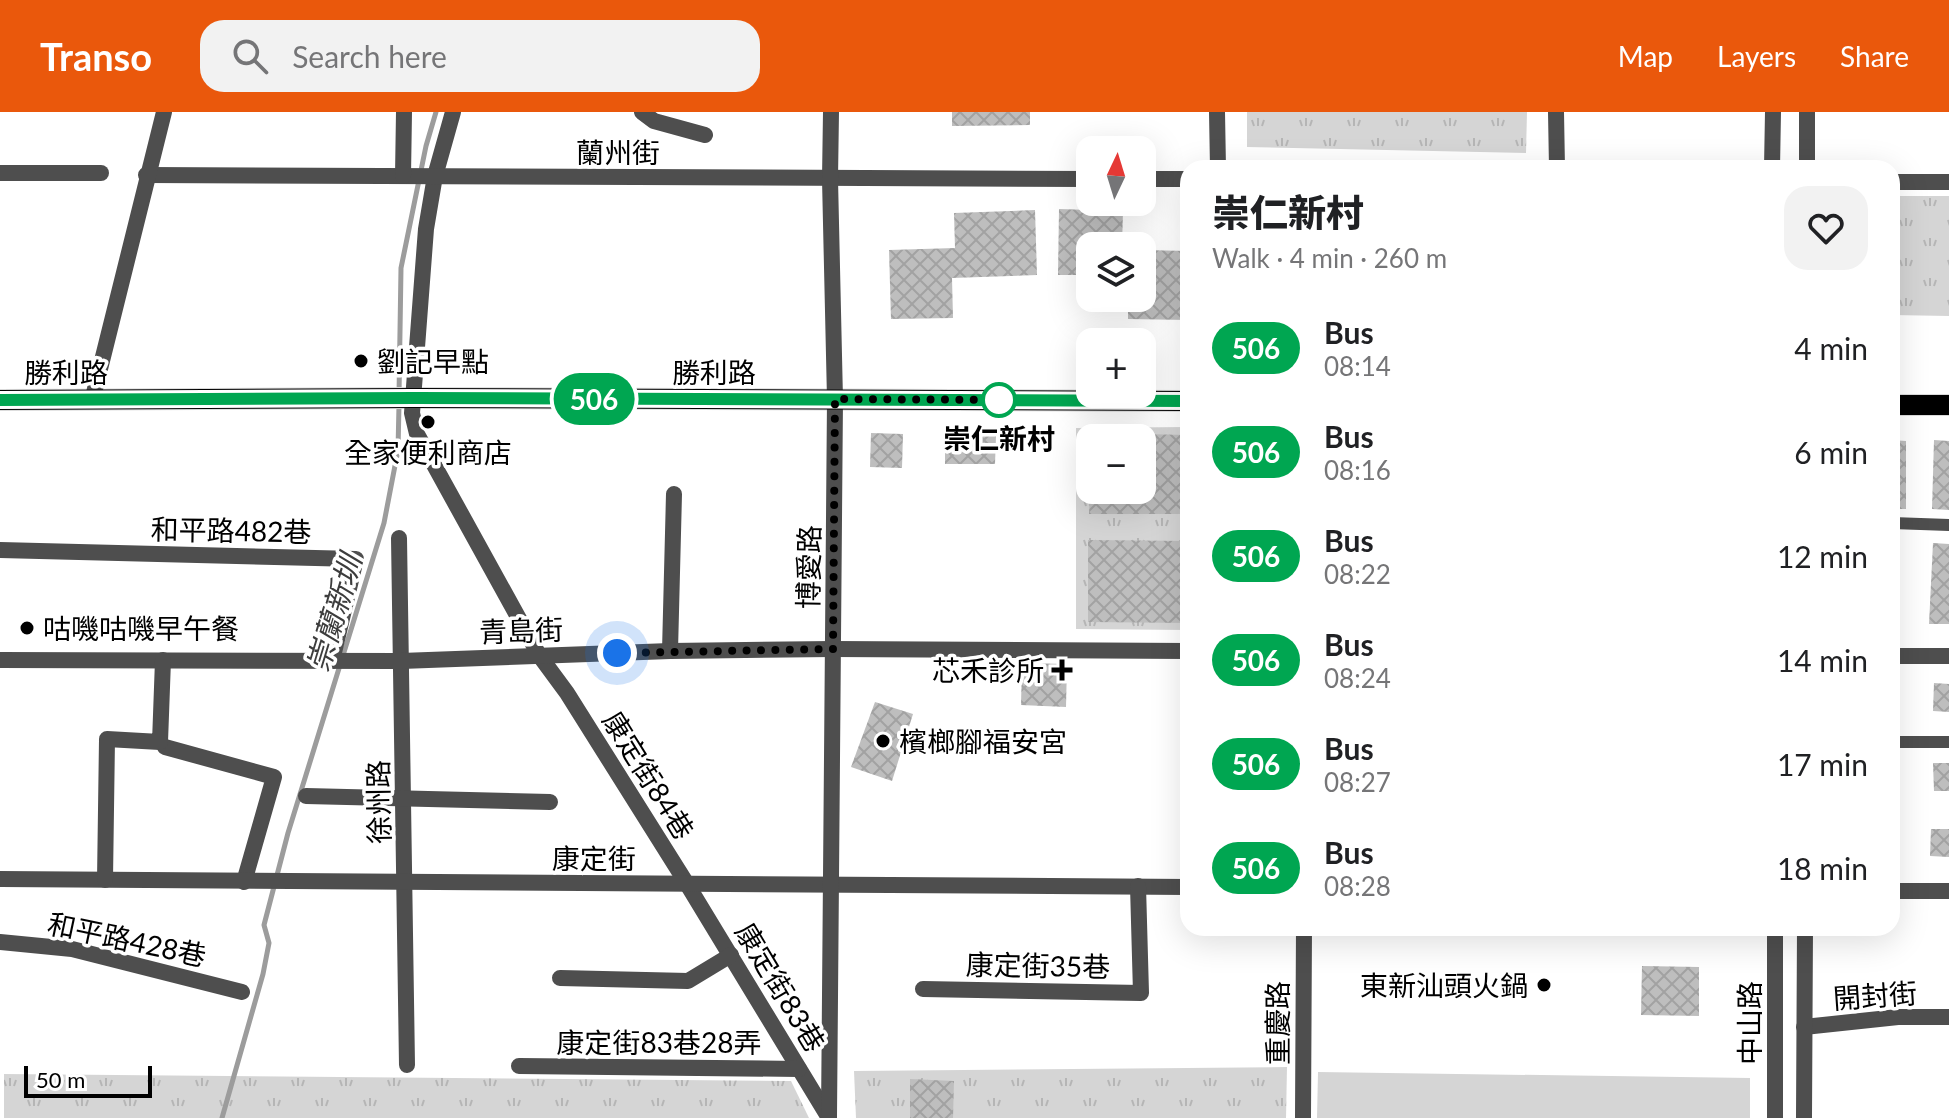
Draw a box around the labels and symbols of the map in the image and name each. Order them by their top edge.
street label: 蘭州街 [576,135,660,169]
north arrow [1076,136,1156,216]
place label: 劉記早點 [377,344,489,378]
marker: 劉記早點 [352,352,370,370]
street label: 勝利路 [24,355,108,389]
street label: 勝利路 [672,355,756,389]
line badge: 506 [548,373,640,425]
marker: 崇仁新村 [982,383,1016,417]
marker: 全家便利商店 [419,413,437,431]
place label: 崇仁新村 [943,421,1055,455]
place label: 全家便利商店 [344,435,512,469]
street label: 和平路482巷 [150,512,312,548]
street label: 博愛路 [790,525,826,609]
water label: 崇蘭新圳 [298,547,369,676]
place label: 咕嘰咕嘰早午餐 [43,611,239,645]
street label: 青島街 [478,612,564,648]
marker: 咕嘰咕嘰早午餐 [18,619,36,637]
your location [597,633,637,673]
place label: 芯禾診所 [932,653,1044,687]
marker: 芯禾診所 [1051,659,1073,681]
street label: 康定街84巷 [596,705,702,845]
place label: 檳榔腳福安宮 [899,724,1067,758]
marker: 檳榔腳福安宮 [874,732,892,750]
street label: 徐州路 [360,760,396,844]
street label: 康定街 [552,841,636,875]
street label: 和平路428巷 [45,906,209,972]
street label: 康定街83巷 [729,916,833,1058]
street label: 康定街35巷 [965,947,1111,983]
place label: 東新汕頭火鍋 [1360,968,1528,1002]
street label: 開封街 [1832,975,1918,1015]
marker: 東新汕頭火鍋 [1535,976,1553,994]
street label: 重慶路 [1260,981,1294,1065]
street label: 中山路 [1732,981,1766,1065]
street label: 康定街83巷28弄 [557,1025,761,1059]
scale bar [24,1062,152,1098]

